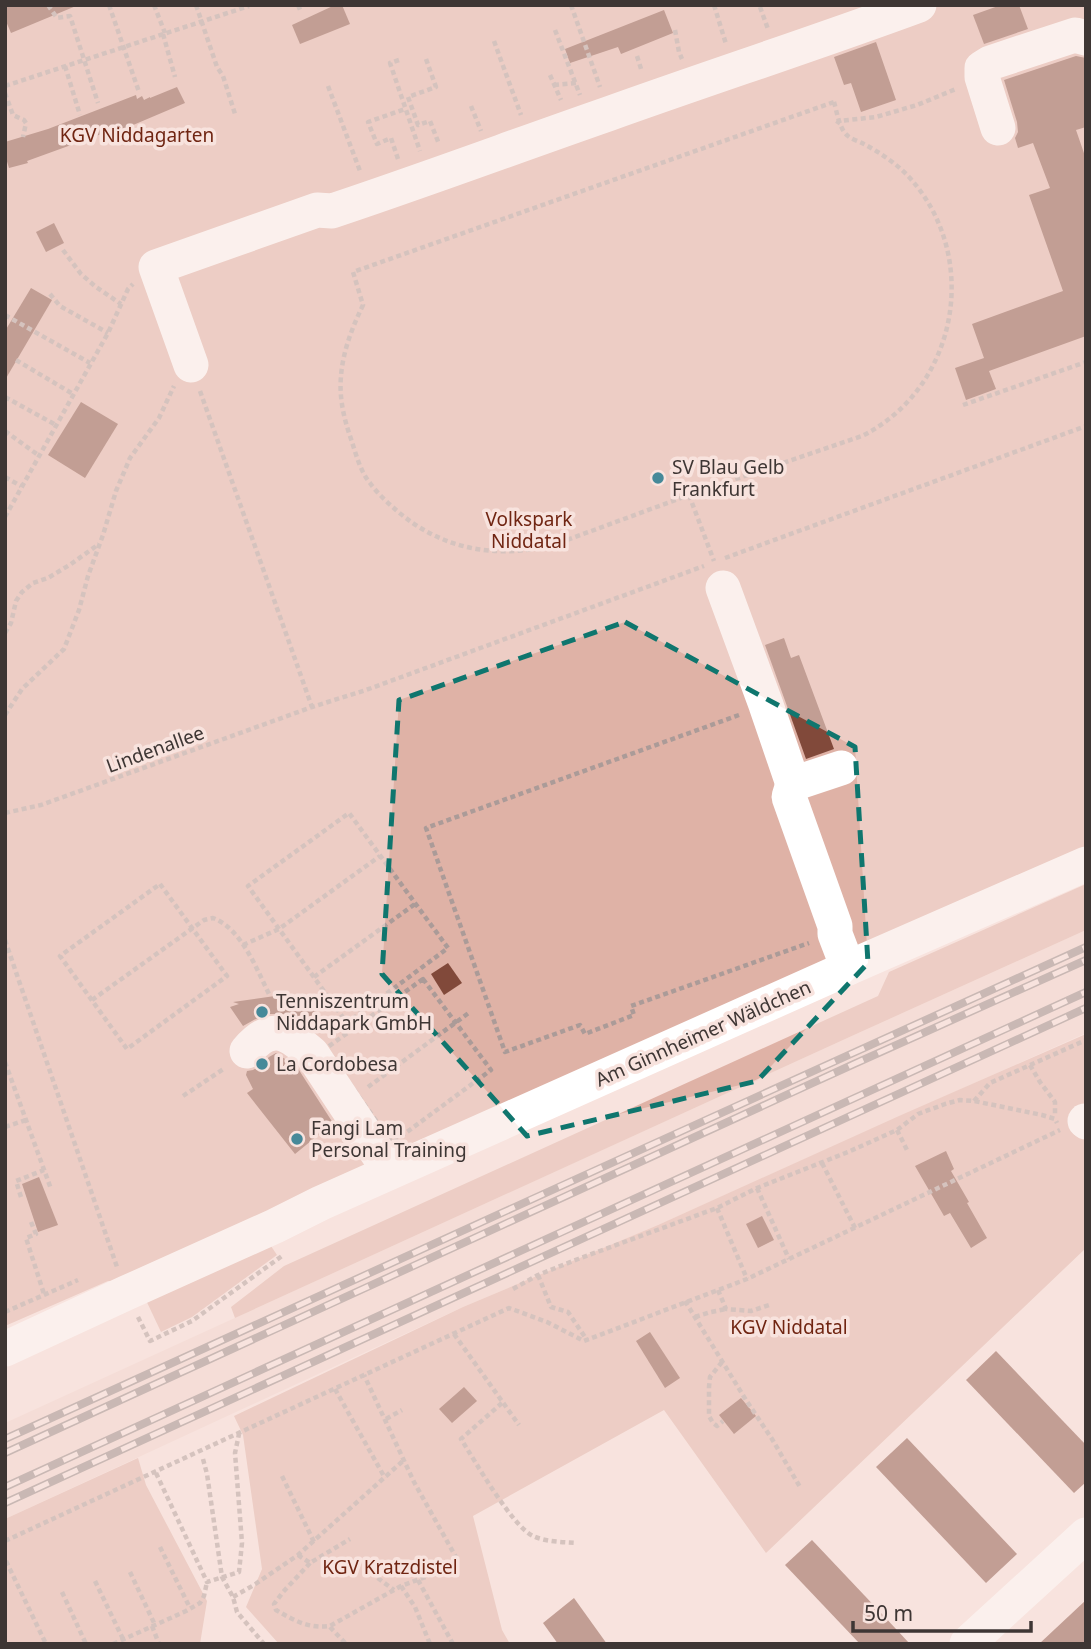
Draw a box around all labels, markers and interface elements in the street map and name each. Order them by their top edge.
park label: KGV Niddagarten [60,122,214,148]
place label: SV Blau Gelb Frankfurt [672,454,785,502]
marker: SV Blau Gelb Frankfurt [650,470,666,486]
park label: Volkspark Niddatal [485,506,573,554]
street label: Lindenallee [102,719,208,779]
street label: Am Ginnheimer Wäldchen [591,974,815,1092]
place label: Tenniszentrum Niddapark GmbH [276,988,432,1036]
marker: Tenniszentrum Niddapark GmbH [254,1004,270,1020]
place label: La Cordobesa [276,1051,398,1077]
marker: La Cordobesa [254,1056,270,1072]
place label: Fangi Lam Personal Training [311,1115,467,1163]
marker: Fangi Lam Personal Training [289,1131,305,1147]
park label: KGV Niddatal [730,1314,848,1340]
park label: KGV Kratzdistel [322,1554,458,1580]
scale bar [853,1590,1032,1634]
text: 50 m [864,1599,913,1627]

